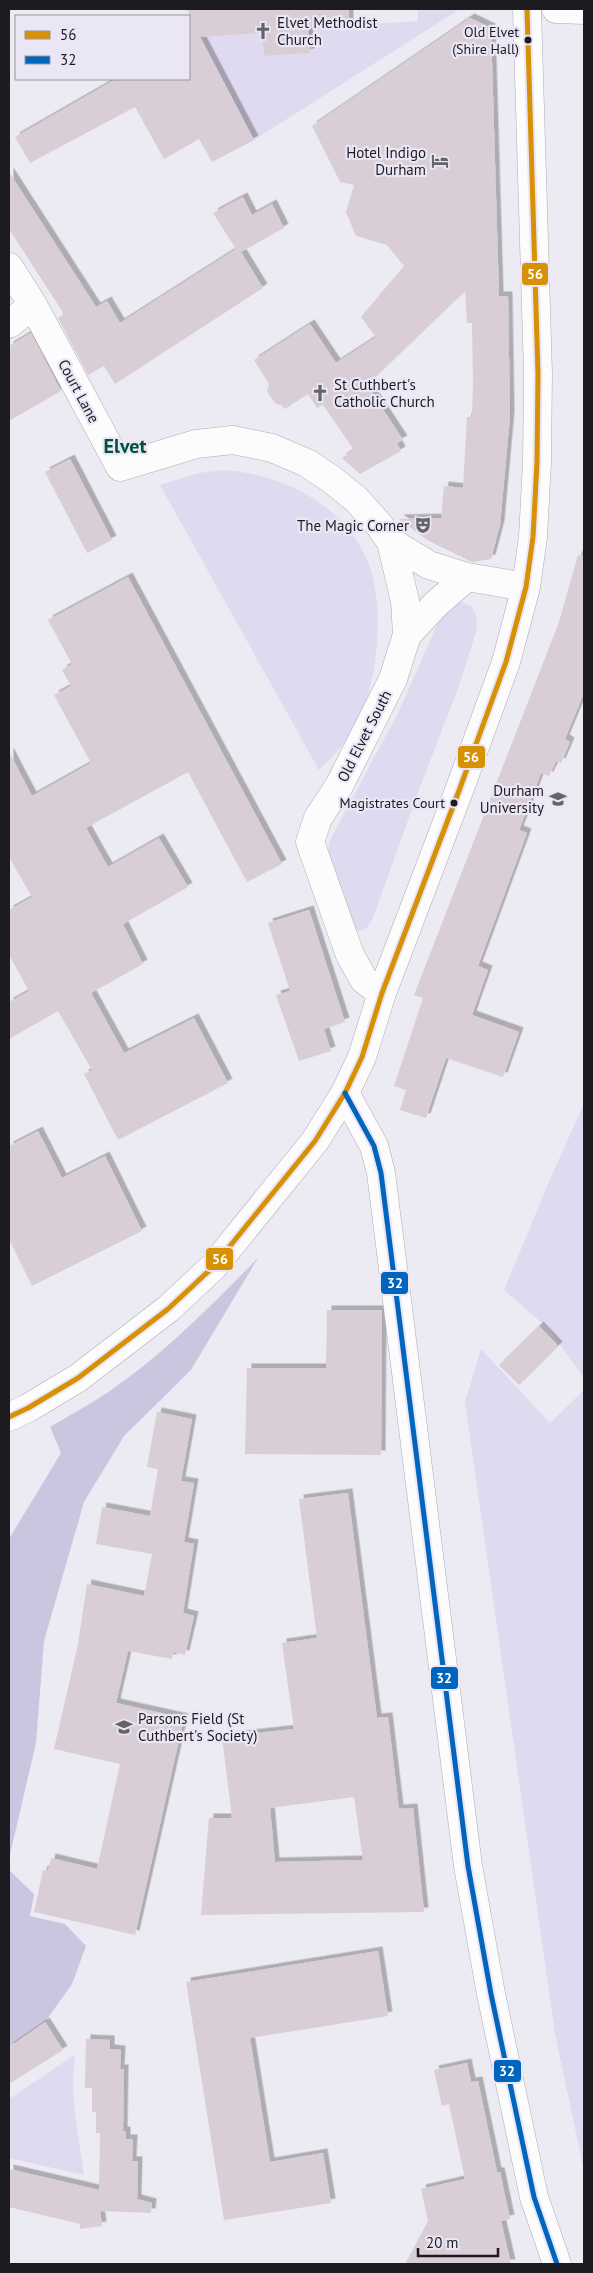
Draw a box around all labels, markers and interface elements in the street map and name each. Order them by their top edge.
place label: Elvet Methodist Church [277,13,378,49]
legend [15,15,190,80]
church icon: Elvet Methodist Church [253,21,273,41]
place label: Old Elvet (Shire Hall) [452,23,519,58]
text: 56 [60,25,76,44]
marker: Old Elvet (Shire Hall) [523,35,533,45]
text: 32 [60,50,76,69]
place label: Hotel Indigo Durham [346,143,426,179]
hotel icon: Hotel Indigo Durham [430,151,450,171]
line badge: 56 [521,262,549,286]
text: 56 [527,265,543,283]
street label: Court Lane [54,356,104,426]
place label: St Cuthbert's Catholic Church [334,375,435,411]
church icon: St Cuthbert's Catholic Church [310,383,330,403]
district label: Elvet [104,433,146,459]
theatre icon: The Magic Corner [413,515,433,535]
place label: The Magic Corner [297,516,409,535]
street label: Old Elvet South [333,687,395,785]
line badge: 56 [457,745,486,769]
text: 56 [463,748,479,766]
place label: Durham University [480,781,544,817]
school or university icon: Durham University [548,789,568,809]
place label: Magistrates Court [340,794,445,812]
marker: Magistrates Court [449,798,459,808]
line badge: 56 [205,1247,234,1271]
text: 56 [212,1250,228,1268]
line badge: 32 [380,1271,409,1295]
text: 32 [387,1274,403,1292]
line badge: 32 [430,1666,459,1690]
text: 32 [436,1669,452,1687]
place label: Parsons Field (St Cuthbert's Society) [138,1709,257,1745]
school or university icon: Parsons Field (St Cuthbert's Society) [114,1717,134,1737]
line badge: 32 [493,2059,522,2083]
text: 32 [499,2062,515,2080]
scale bar [418,2226,498,2258]
text: 20 m [426,2233,459,2252]

